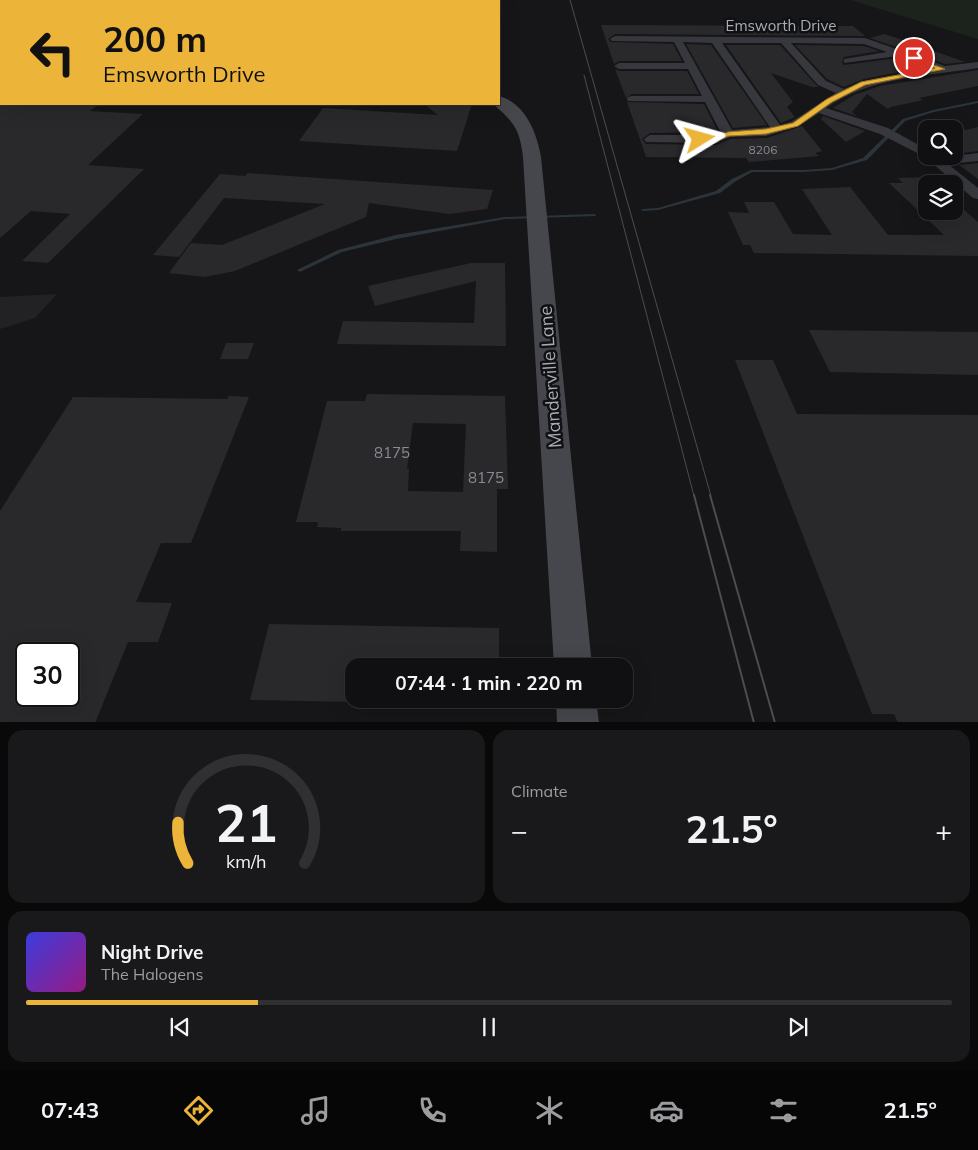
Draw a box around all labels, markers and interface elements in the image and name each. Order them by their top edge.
street label: Emsworth Drive [726,16,836,35]
text: 200 m [103,17,207,61]
icon: left [20,20,85,85]
pin [893,37,935,79]
icon: arrive [900,44,928,72]
text: Emsworth Drive [103,60,266,88]
position arrow [673,112,725,164]
map controls [918,120,963,220]
button: search [918,120,963,165]
house number: 8206 [749,142,777,157]
button: layers [918,175,963,220]
street label: Manderville Lane [534,305,566,449]
house number: 8175 [374,443,410,462]
house number: 8175 [468,468,504,487]
speed limit sign: 30 [15,642,80,707]
text: 07:44 · 1 min · 220 m [395,671,583,695]
text: Climate [511,781,567,801]
text: 21 [215,790,278,855]
text: 21.5° [685,805,778,853]
text: − [511,813,528,848]
text: + [935,813,952,848]
text: km/h [226,850,267,872]
text: Night Drive [101,940,203,964]
text: The Halogens [101,964,203,984]
icon: previous [166,1013,194,1041]
icon: pause [475,1013,503,1041]
icon: next [784,1013,812,1041]
icon: directions [181,1093,216,1128]
icon: music [298,1093,333,1128]
icon: phone [415,1093,450,1128]
icon: climate [532,1093,567,1128]
icon: car [649,1093,684,1128]
icon: filters [766,1093,801,1128]
text: 07:43 [41,1096,99,1124]
text: 21.5° [884,1096,937,1124]

